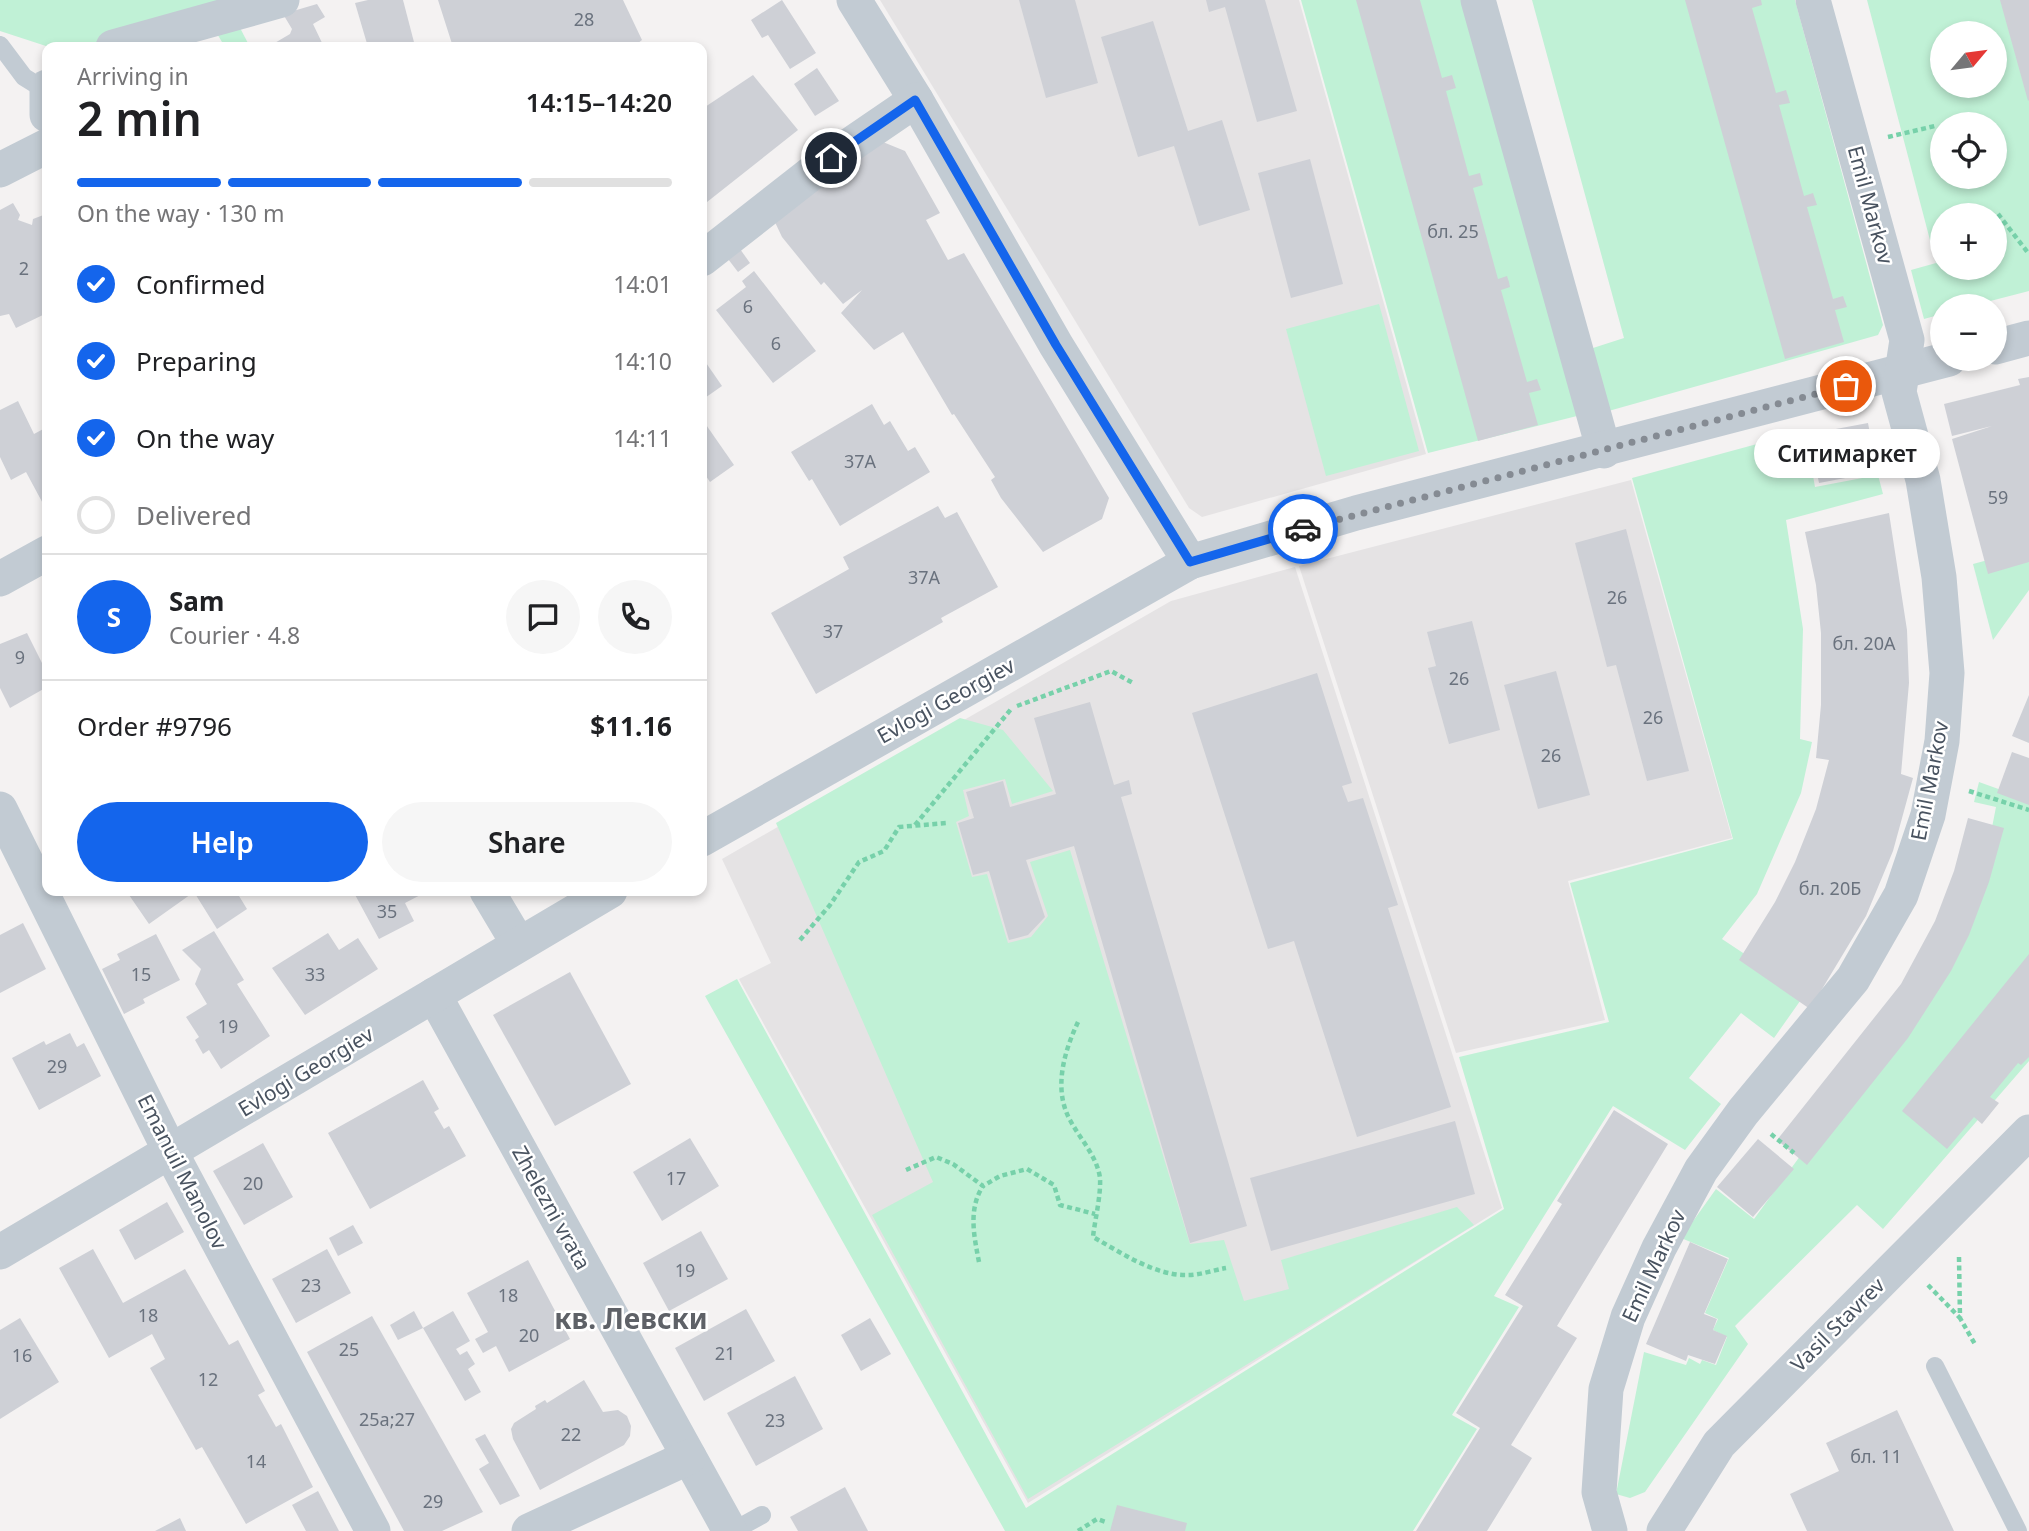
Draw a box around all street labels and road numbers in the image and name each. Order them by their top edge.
street label: Emil Markov [1842,143,1900,267]
street label: Evlogi Georgiev [872,651,1019,749]
street label: Emil Markov [1904,718,1954,843]
street label: Evlogi Georgiev [233,1020,379,1123]
street label: Emanuil Manolov [132,1089,234,1254]
street label: Zhelezni vrata [506,1141,597,1275]
street label: Emil Markov [1615,1204,1692,1326]
street label: Vasil Stavrev [1784,1271,1891,1377]

